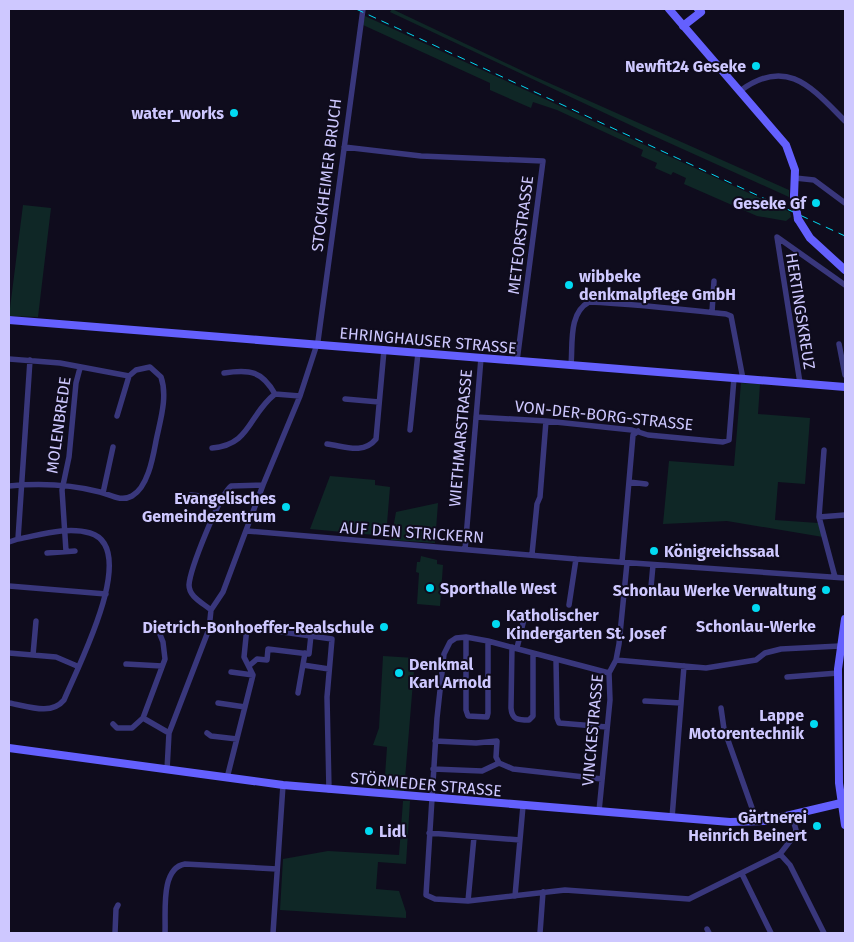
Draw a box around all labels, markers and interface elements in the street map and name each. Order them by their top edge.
place label: Newfit24 Geseke [625,57,746,76]
marker: Newfit24 Geseke [750,60,762,72]
street label: STOCKHEIMER BRUCH [308,97,345,253]
place label: water_works [131,104,224,123]
marker: water_works [228,107,240,119]
street label: METEORSTRASSE [504,175,537,296]
place label: Geseke Gf [733,194,807,213]
marker: Geseke Gf [810,197,822,209]
street label: HERTINGSKREUZ [782,251,819,371]
place label: wibbeke denkmalpflege GmbH [579,267,736,304]
marker: wibbeke denkmalpflege GmbH [563,279,575,291]
street label: EHRINGHAUSER STRASSE [339,323,517,358]
street label: WIETHMARSTRASSE [445,368,476,508]
street label: MOLENBREDE [42,375,75,475]
street label: VON-DER-BORG-STRASSE [514,397,694,434]
place label: Evangelisches Gemeindezentrum [142,489,276,526]
marker: Evangelisches Gemeindezentrum [280,501,292,513]
street label: AUF DEN STRICKERN [339,518,485,547]
place label: Königreichssaal [664,542,779,561]
marker: Königreichssaal [648,545,660,557]
place label: Sporthalle West [440,579,557,598]
place label: Schonlau Werke Verwaltung [613,581,816,600]
marker: Sporthalle West [424,582,436,594]
marker: Schonlau Werke Verwaltung [820,584,832,596]
marker: Schonlau-Werke [750,602,762,614]
place label: Katholischer Kindergarten St. Josef [506,606,667,643]
place label: Schonlau-Werke [696,617,816,636]
place label: Dietrich-Bonhoeffer-Realschule [142,618,374,637]
marker: Katholischer Kindergarten St. Josef [490,618,502,630]
marker: Dietrich-Bonhoeffer-Realschule [378,621,390,633]
place label: Denkmal Karl Arnold [409,655,491,692]
marker: Denkmal Karl Arnold [393,667,405,679]
street label: VINCKESTRASSE [578,673,607,787]
place label: Lappe Motorentechnik [689,706,804,743]
marker: Lappe Motorentechnik [808,718,820,730]
street label: STÖRMEDER STRASSE [349,768,502,801]
place label: Gärtnerei Heinrich Beinert [688,808,808,845]
marker: Gärtnerei Heinrich Beinert [811,820,823,832]
place label: Lidl [379,822,406,841]
marker: Lidl [363,825,375,837]

